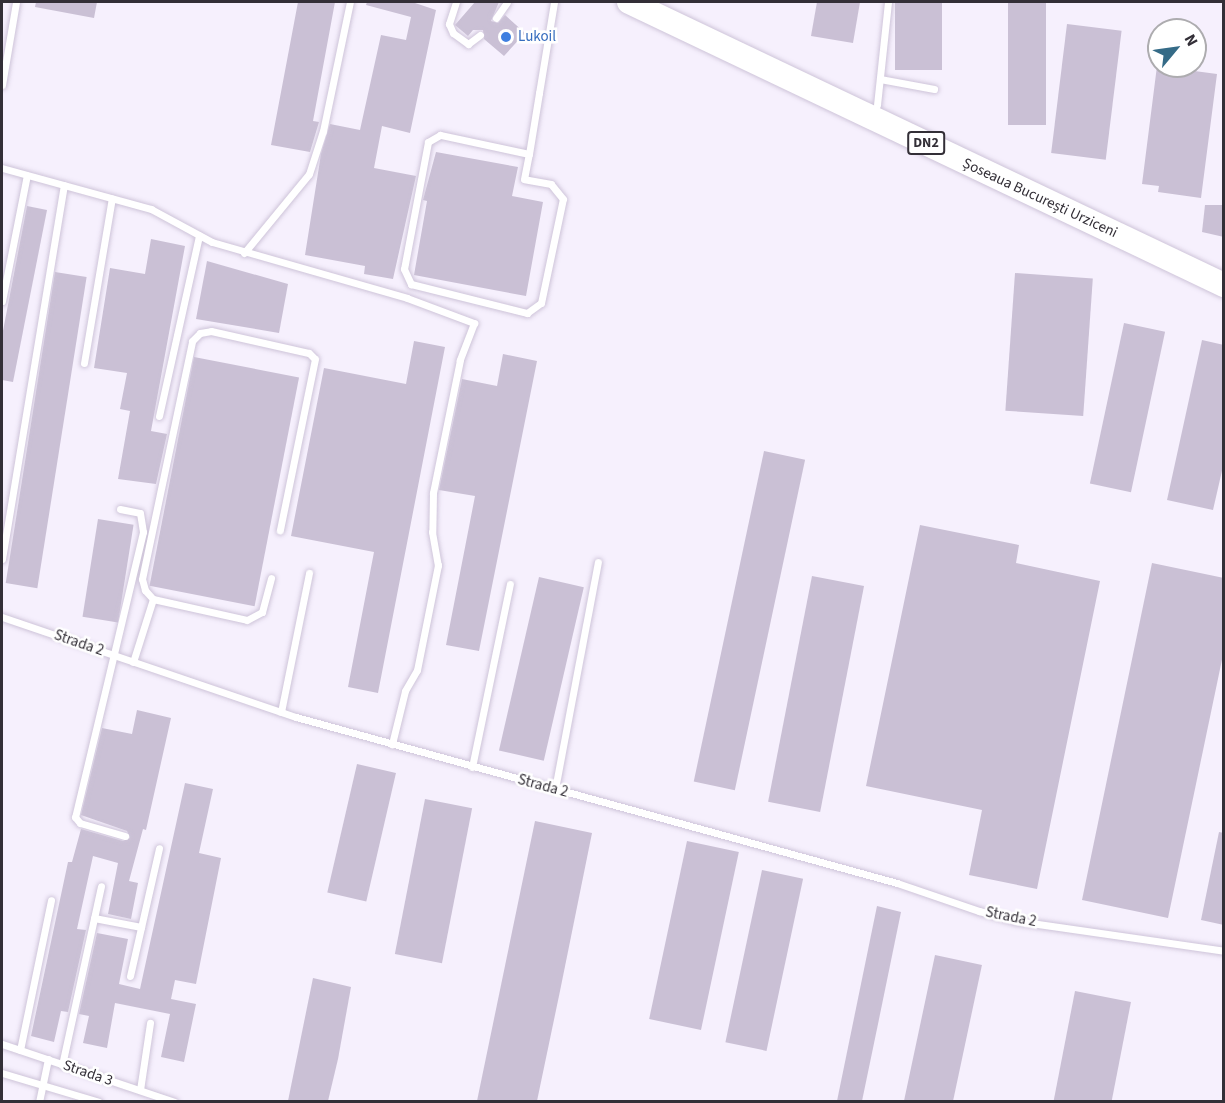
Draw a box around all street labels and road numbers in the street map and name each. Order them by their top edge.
road number: DN2 [906,132,946,154]
street label: Șoseaua București Urziceni [960,154,1120,242]
street label: Strada 2 [52,626,106,660]
street label: Strada 2 [516,771,570,801]
street label: Strada 2 [984,903,1038,931]
street label: Strada 3 [61,1056,115,1090]

